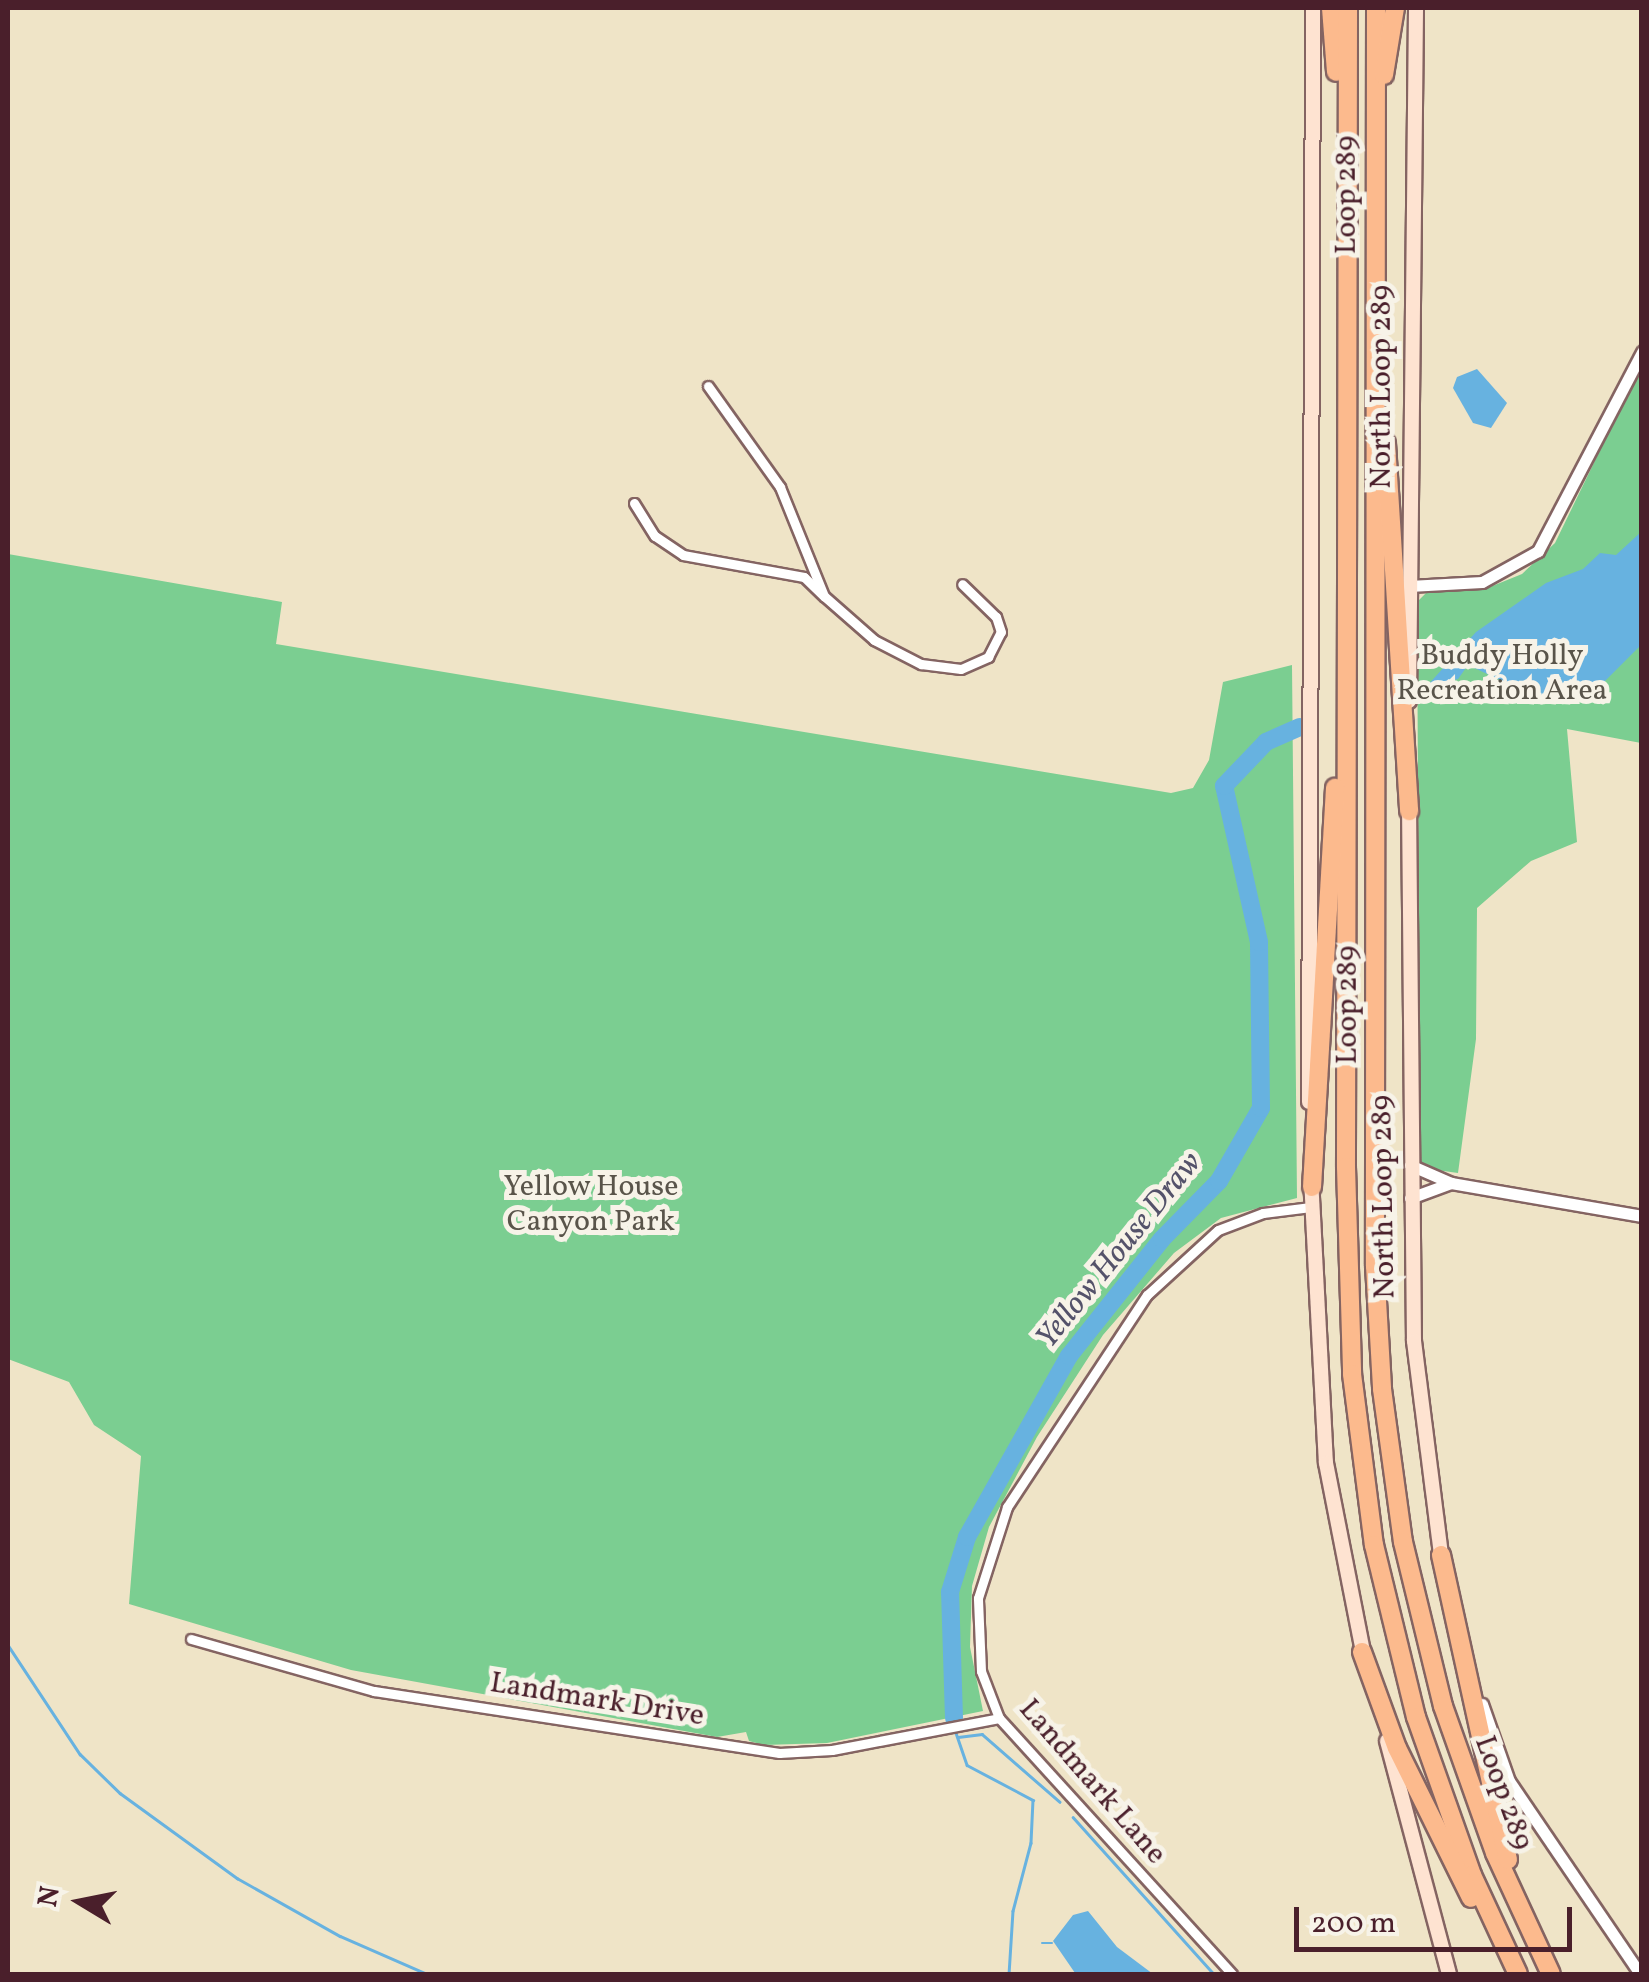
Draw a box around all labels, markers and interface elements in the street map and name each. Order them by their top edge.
street label: Loop 289 [1329,136,1365,254]
street label: North Loop 289 [1364,285,1400,489]
park label: Buddy Holly Recreation Area [1396,638,1608,708]
street label: Loop 289 [1330,946,1366,1064]
street label: North Loop 289 [1364,1095,1404,1299]
water label: Yellow House Draw [1029,1145,1211,1357]
park label: Yellow House Canyon Park [503,1169,679,1240]
street label: Landmark Drive [487,1665,707,1735]
street label: Landmark Lane [1011,1692,1173,1872]
street label: Loop 289 [1466,1731,1540,1855]
north arrow [30,1852,130,1952]
text: N [29,1883,71,1910]
scale bar [1299,1887,1576,1949]
text: 200 m [1311,1903,1396,1945]

